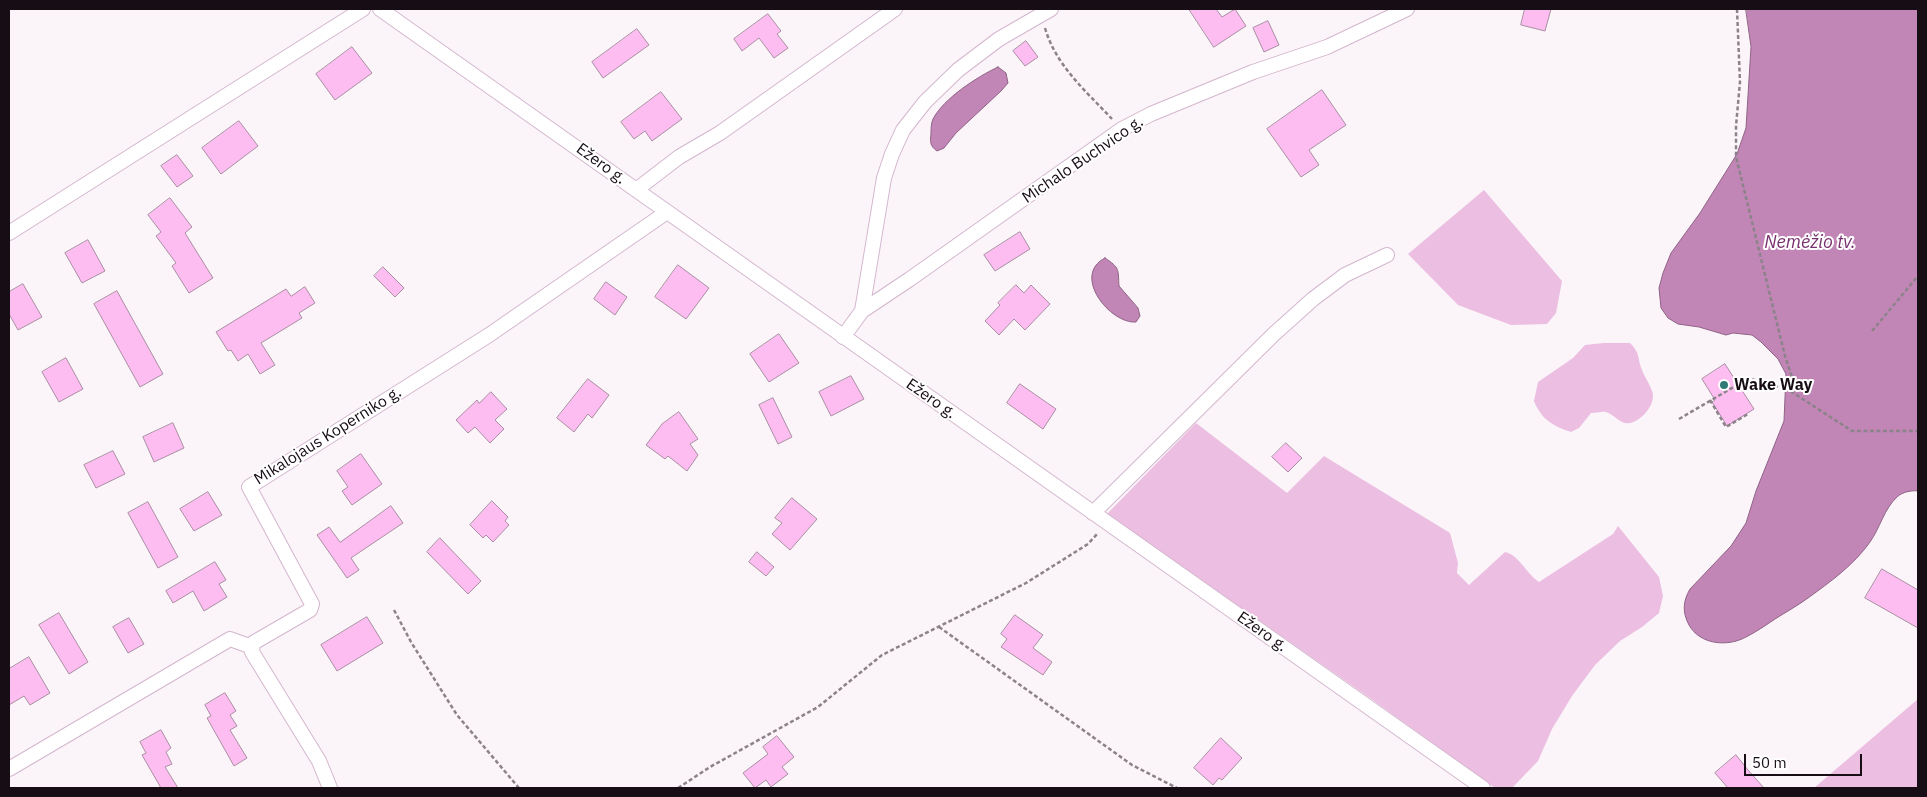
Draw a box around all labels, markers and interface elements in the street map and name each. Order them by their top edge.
street label: Michalo Buchvico g. [1019,112,1147,208]
street label: Ežero g. [572,140,630,188]
water label: Nemėžio tv. [1764,232,1856,254]
street label: Ežero g. [902,375,960,423]
place label: Wake Way [1734,375,1812,395]
marker: Wake Way [1718,379,1730,391]
street label: Mikalojaus Koperniko g. [251,383,405,489]
street label: Ežero g. [1233,608,1291,656]
scale bar [1747,744,1864,776]
text: 50 m [1752,753,1787,772]

